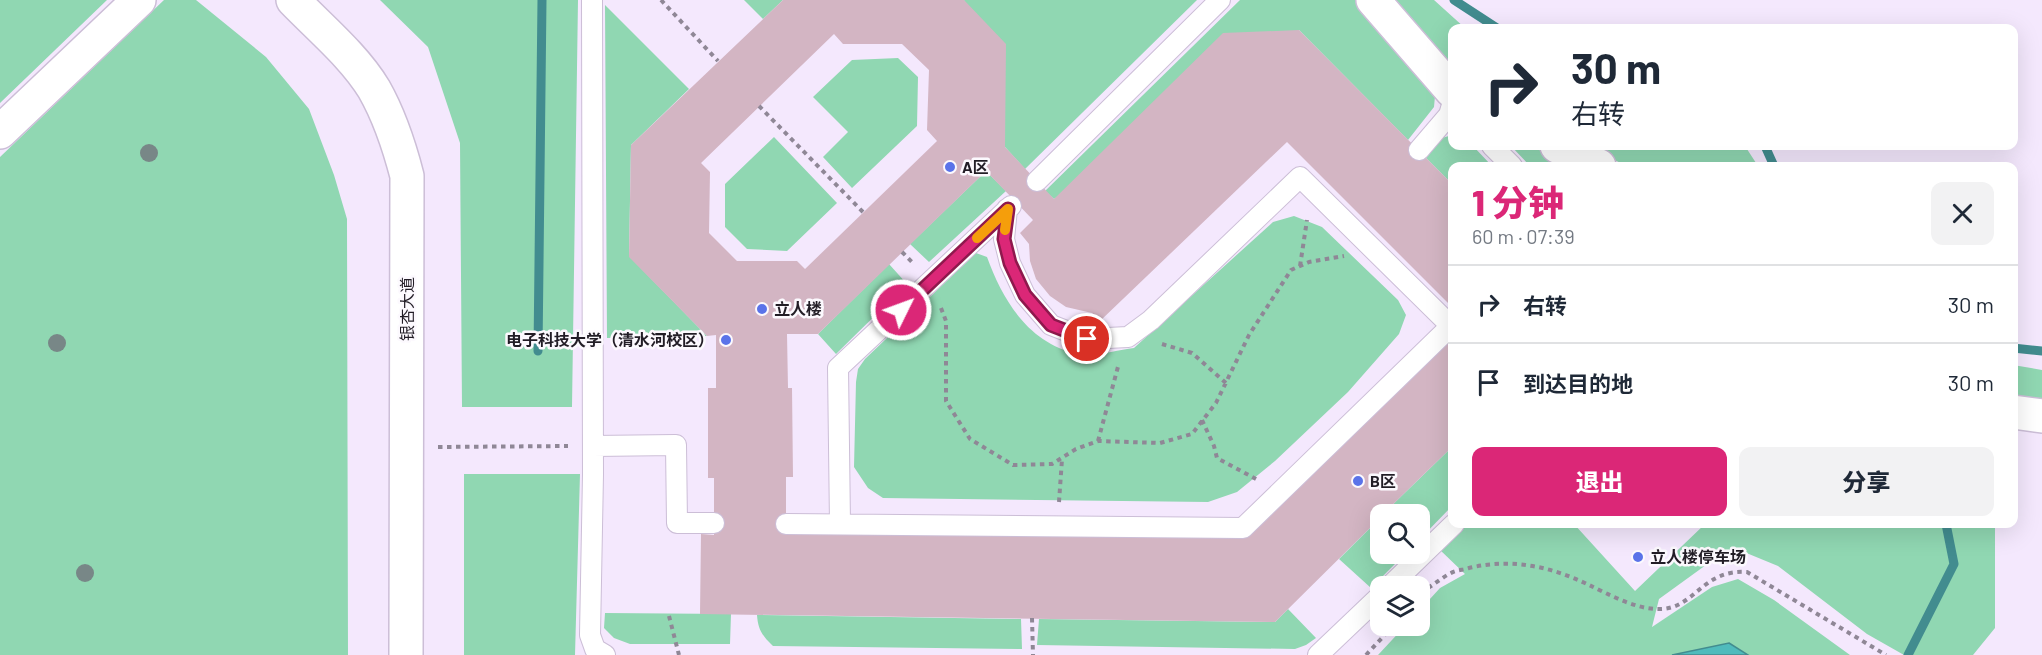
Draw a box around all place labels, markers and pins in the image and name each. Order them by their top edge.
place label: A区 [962,157,989,176]
marker: A区 [943,160,957,174]
place label: 立人楼 [774,299,822,318]
marker: 立人楼 [755,302,769,316]
pin [1061,313,1112,364]
place label: 电子科技大学（清水河校区） [506,330,714,349]
marker: 电子科技大学（清水河校区） [719,333,733,347]
place label: B区 [1370,471,1396,490]
marker: B区 [1351,474,1365,488]
place label: 立人楼停车场 [1650,547,1746,566]
marker: 立人楼停车场 [1631,550,1645,564]

